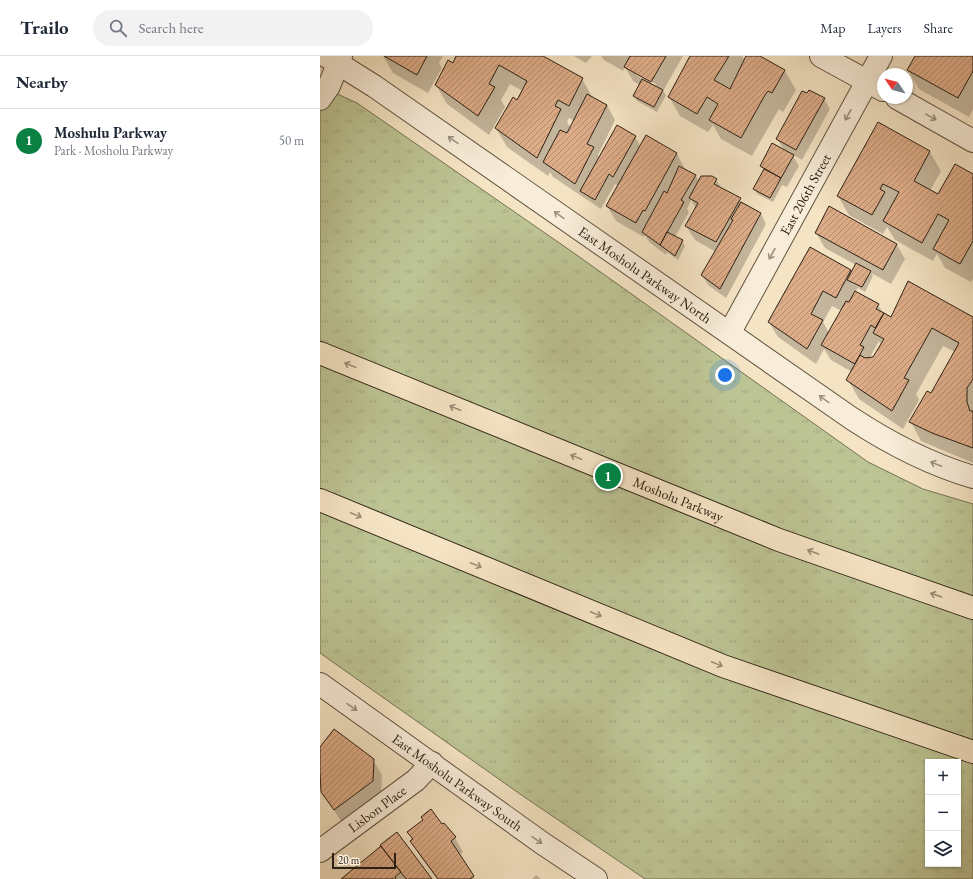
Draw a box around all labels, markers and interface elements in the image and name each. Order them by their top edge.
search box [93,10,373,46]
text: Trailo [20,15,69,40]
icon: search [107,17,129,39]
text: Search here [139,18,204,37]
text: Map [820,19,845,37]
text: Layers [867,19,902,37]
text: Share [924,19,953,37]
north arrow [877,68,913,104]
text: Nearby [16,71,68,93]
one-way arrow [844,109,852,121]
one-way arrow [925,114,937,122]
text: Moshulu Parkway [54,123,167,142]
text: 1 [26,132,32,149]
text: 50 m [279,132,304,149]
one-way arrow [447,136,458,144]
text: Park · Mosholu Parkway [54,142,173,159]
street label: East 206th Street [776,150,835,238]
one-way arrow [554,211,565,219]
street label: East Mosholu Parkway North [575,222,715,327]
one-way arrow [768,248,776,260]
one-way arrow [344,361,356,369]
your location [715,365,735,385]
one-way arrow [819,395,830,403]
one-way arrow [450,404,462,412]
one-way arrow [570,453,582,461]
one-way arrow [931,460,943,468]
pin: 1 [595,461,621,491]
street label: Mosholu Parkway [630,473,727,526]
one-way arrow [350,512,362,520]
one-way arrow [807,548,820,555]
one-way arrow [470,561,482,569]
one-way arrow [931,590,943,598]
one-way arrow [590,611,602,619]
one-way arrow [710,660,722,668]
one-way arrow [346,703,357,711]
street label: East Mosholu Parkway South [389,730,526,835]
map controls [925,759,961,867]
button: + [925,759,961,795]
street label: Lisbon Place [344,781,410,836]
button: − [925,795,961,831]
button: layers [925,831,961,867]
one-way arrow [531,836,542,844]
scale bar [332,851,396,870]
text: 20 m [338,853,359,867]

